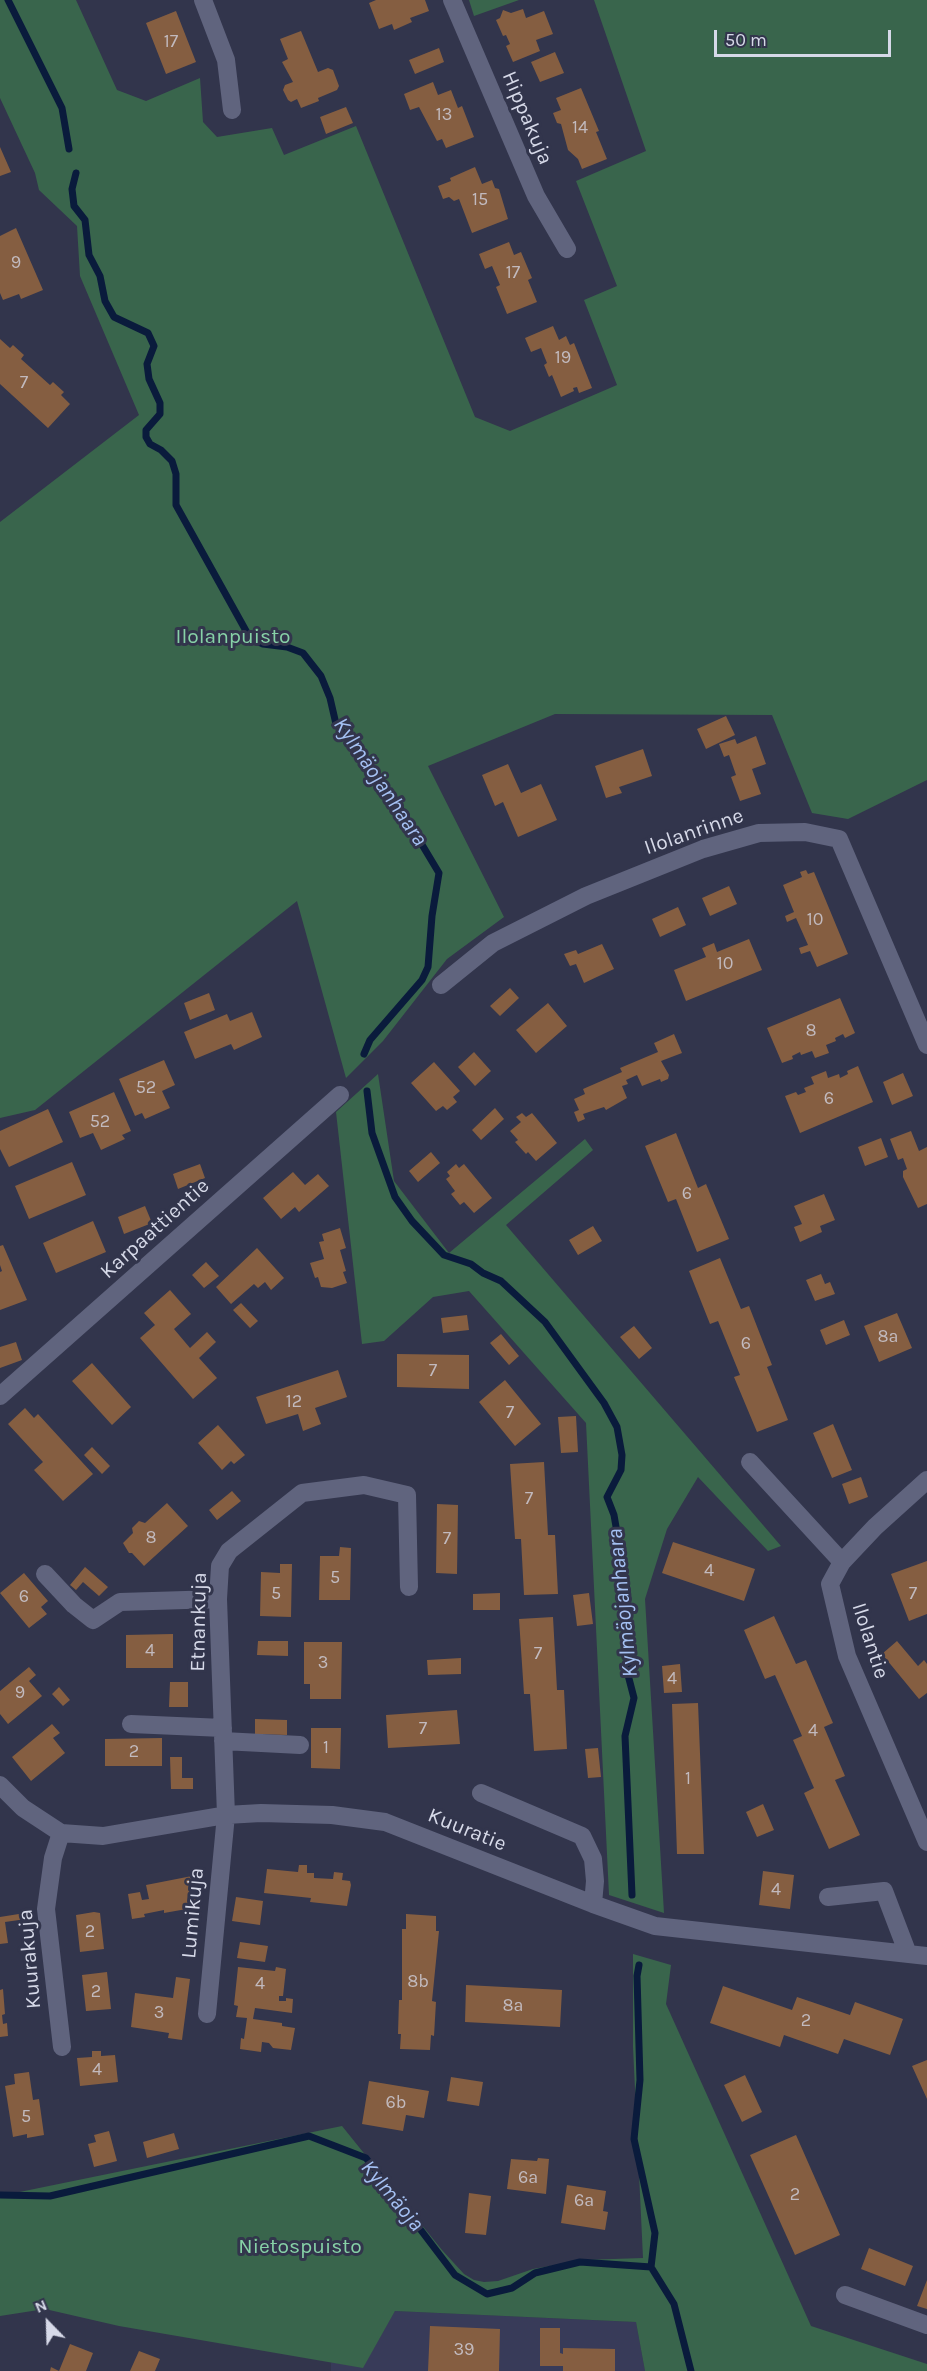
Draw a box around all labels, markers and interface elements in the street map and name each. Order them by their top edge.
scale bar [717,18,894,56]
text: 50 m [725,29,767,51]
house number: 17 [164,31,178,53]
street label: Hippakuja [496,67,558,169]
house number: 13 [436,104,452,126]
house number: 14 [572,117,588,139]
house number: 15 [472,189,488,211]
house number: 9 [11,252,21,274]
house number: 17 [506,262,520,284]
house number: 19 [555,347,571,369]
house number: 7 [20,372,28,394]
park label: Ilolanpuisto [175,624,291,650]
water label: Kylmäojanhaara [327,713,433,851]
street label: Ilolanrinne [641,803,747,861]
house number: 10 [807,909,823,931]
house number: 10 [717,953,733,975]
house number: 8 [805,1020,817,1042]
house number: 52 [136,1077,156,1099]
house number: 6 [824,1088,834,1110]
house number: 52 [90,1111,110,1133]
street label: Karpaattientie [95,1174,215,1284]
house number: 6 [682,1183,692,1205]
house number: 8a [878,1326,898,1348]
house number: 6 [741,1333,751,1355]
house number: 7 [429,1360,437,1382]
house number: 12 [286,1391,302,1413]
house number: 7 [506,1402,514,1424]
house number: 7 [525,1488,533,1510]
house number: 8 [145,1527,157,1549]
water label: Kylmäojanhaara [602,1527,644,1679]
house number: 7 [443,1528,451,1550]
house number: 4 [704,1560,714,1582]
house number: 5 [330,1567,340,1589]
street label: Etnankuja [186,1572,212,1672]
house number: 5 [271,1583,281,1605]
house number: 7 [909,1583,917,1605]
house number: 6 [19,1586,29,1608]
street label: Ilolantie [846,1600,894,1682]
house number: 4 [145,1640,155,1662]
house number: 7 [534,1643,542,1665]
house number: 3 [318,1652,328,1674]
house number: 4 [667,1668,677,1690]
house number: 9 [15,1682,25,1704]
house number: 7 [419,1718,427,1740]
house number: 4 [808,1720,818,1742]
house number: 1 [323,1737,329,1759]
house number: 2 [129,1741,139,1763]
house number: 1 [685,1768,691,1790]
street label: Kuuratie [424,1803,510,1857]
street label: Lumikuja [176,1867,210,1959]
house number: 4 [771,1879,781,1901]
street label: Kuurakuja [13,1908,47,2010]
house number: 2 [85,1921,95,1943]
house number: 8b [407,1971,429,1993]
house number: 4 [255,1973,265,1995]
house number: 2 [91,1981,101,2003]
house number: 8a [503,1995,523,2017]
house number: 3 [154,2002,164,2024]
house number: 2 [801,2010,811,2032]
house number: 4 [92,2059,102,2081]
house number: 6b [386,2092,406,2114]
house number: 5 [21,2106,31,2128]
water label: Kylmäoja [355,2155,429,2237]
house number: 6a [518,2167,538,2189]
house number: 2 [790,2184,800,2206]
house number: 6a [574,2190,594,2212]
park label: Nietospuisto [238,2234,362,2260]
north arrow [18,2293,78,2353]
text: N [32,2295,50,2317]
house number: 39 [453,2339,475,2361]

